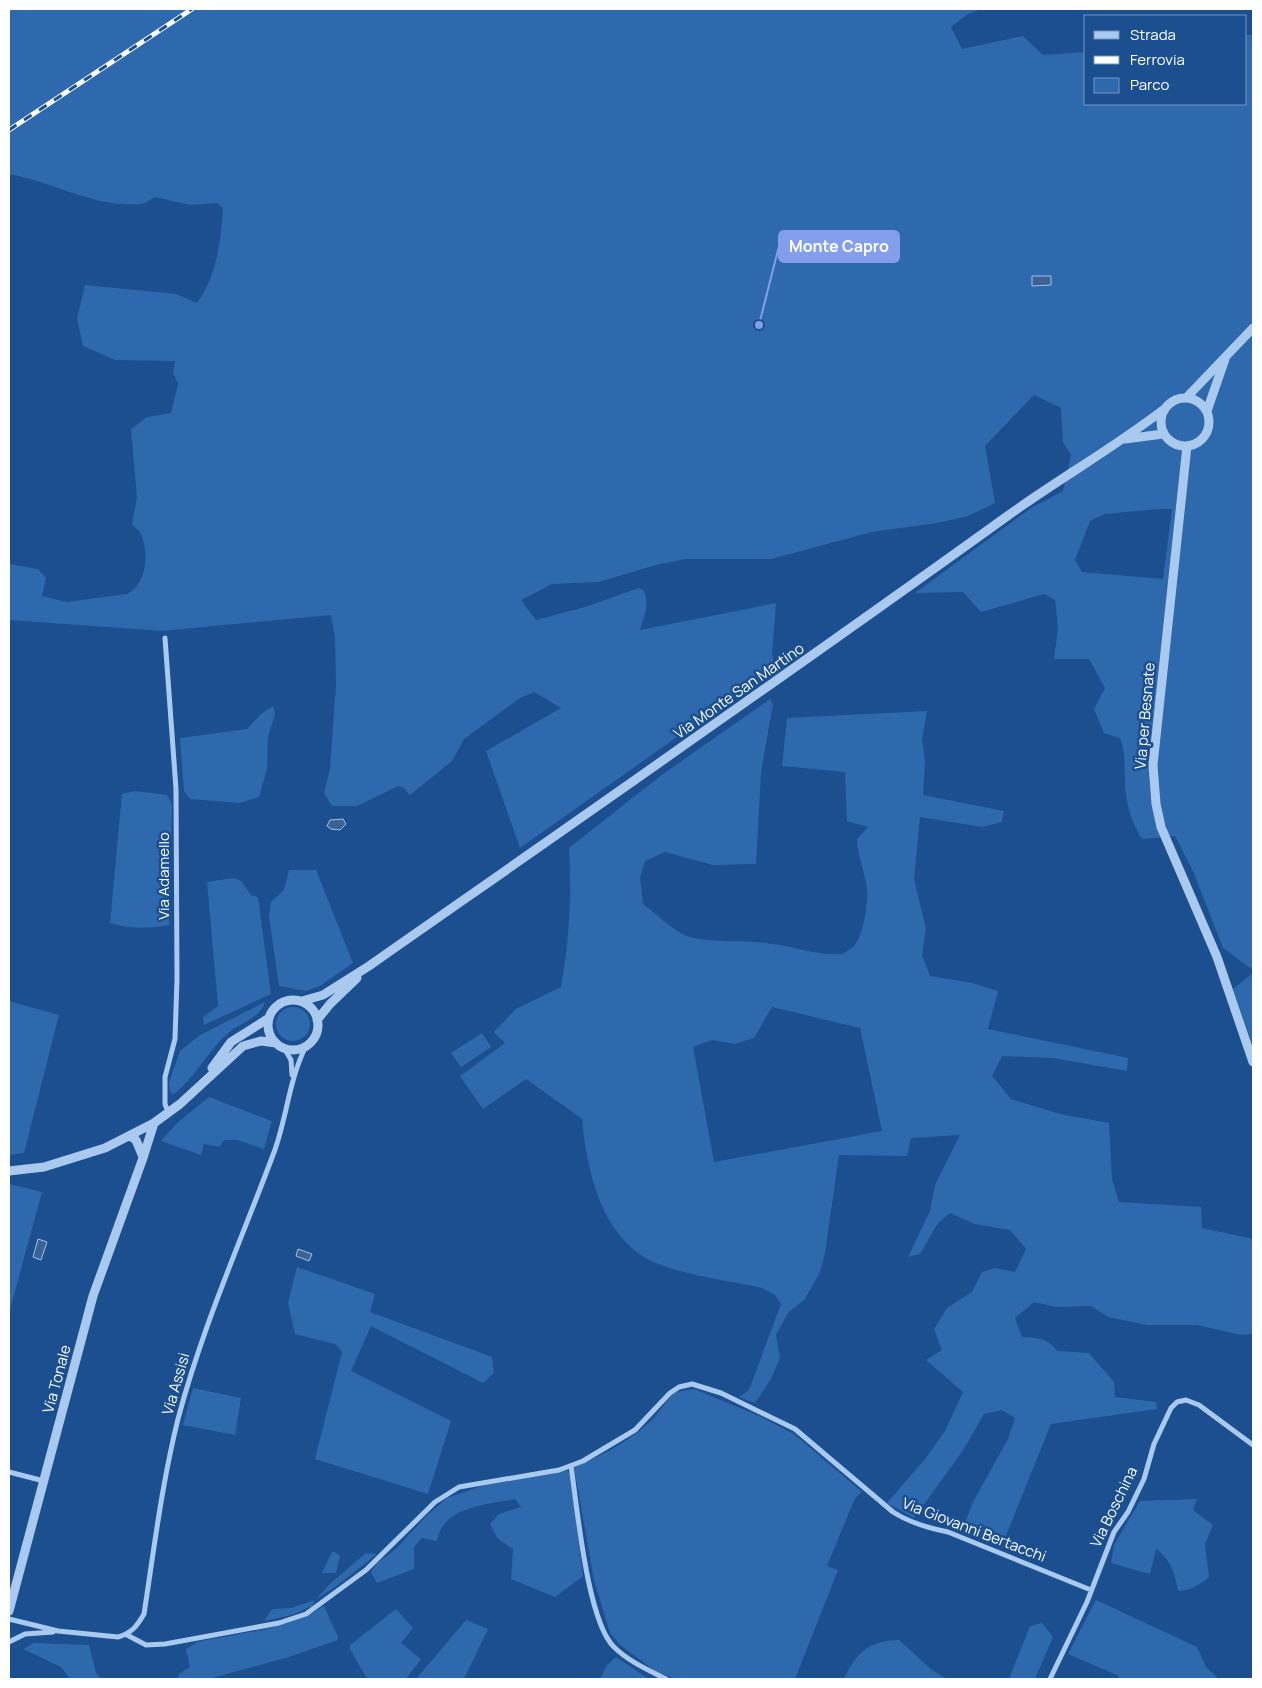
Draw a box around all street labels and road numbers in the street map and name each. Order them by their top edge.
street label: Via Monte San Martino [669,638,808,744]
street label: Via per Besnate [1129,661,1160,770]
street label: Via Adamello [153,832,174,920]
street label: Via Tonale [37,1342,76,1415]
street label: Via Assisi [157,1350,194,1417]
street label: Via Boschina [1085,1463,1142,1551]
street label: Via Giovanni Bertacchi [899,1492,1049,1567]

